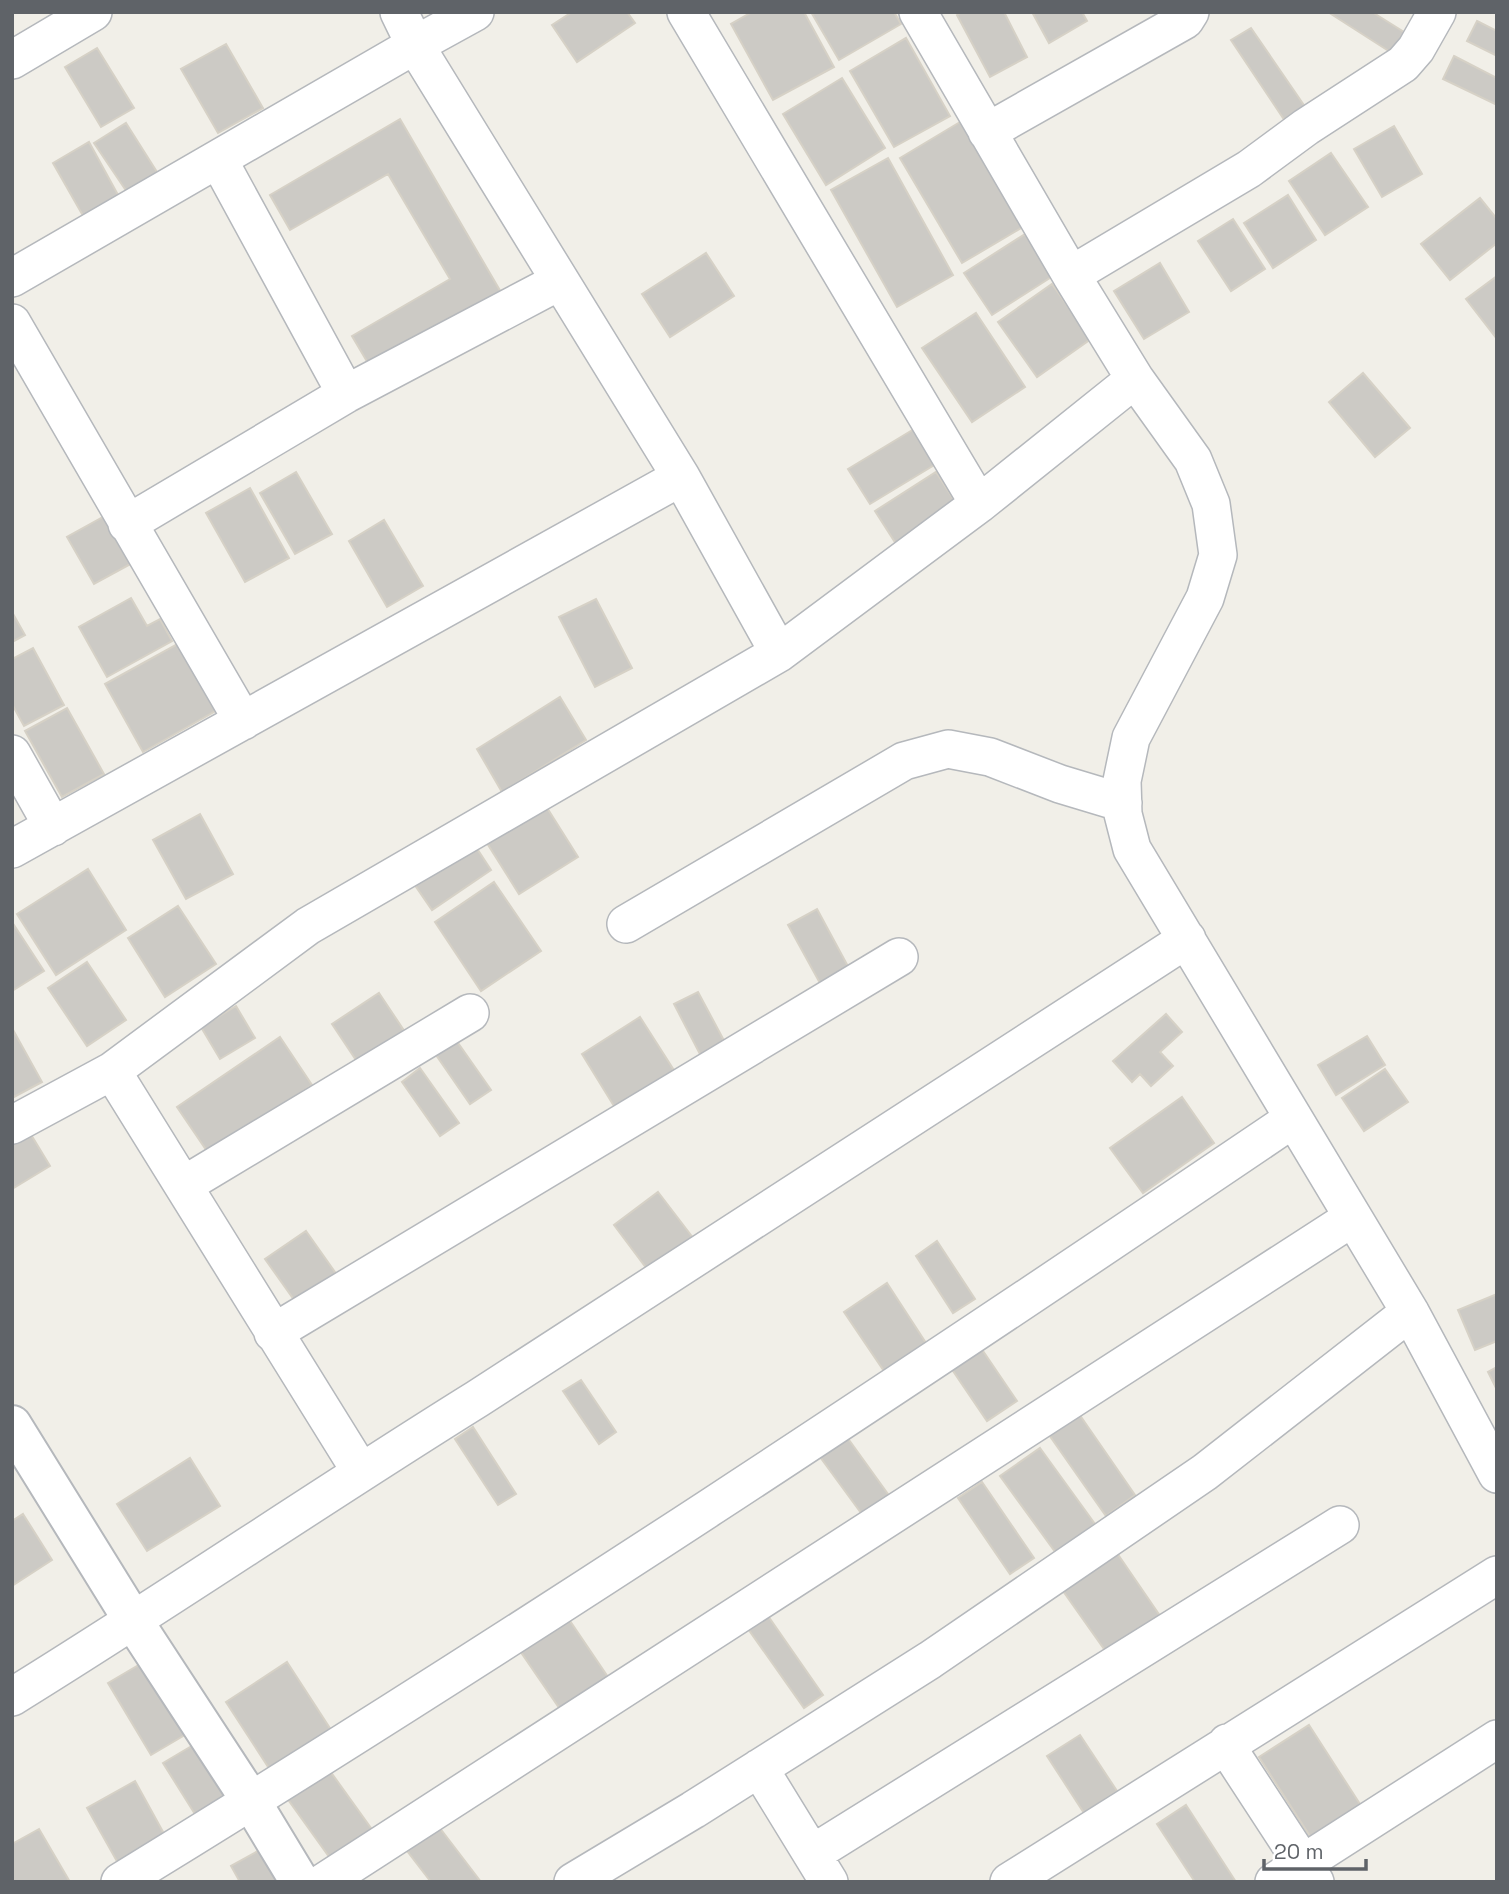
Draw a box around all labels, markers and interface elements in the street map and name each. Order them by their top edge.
scale bar [1264,1828,1366,1872]
text: 20 m [1274,1838,1324,1865]

